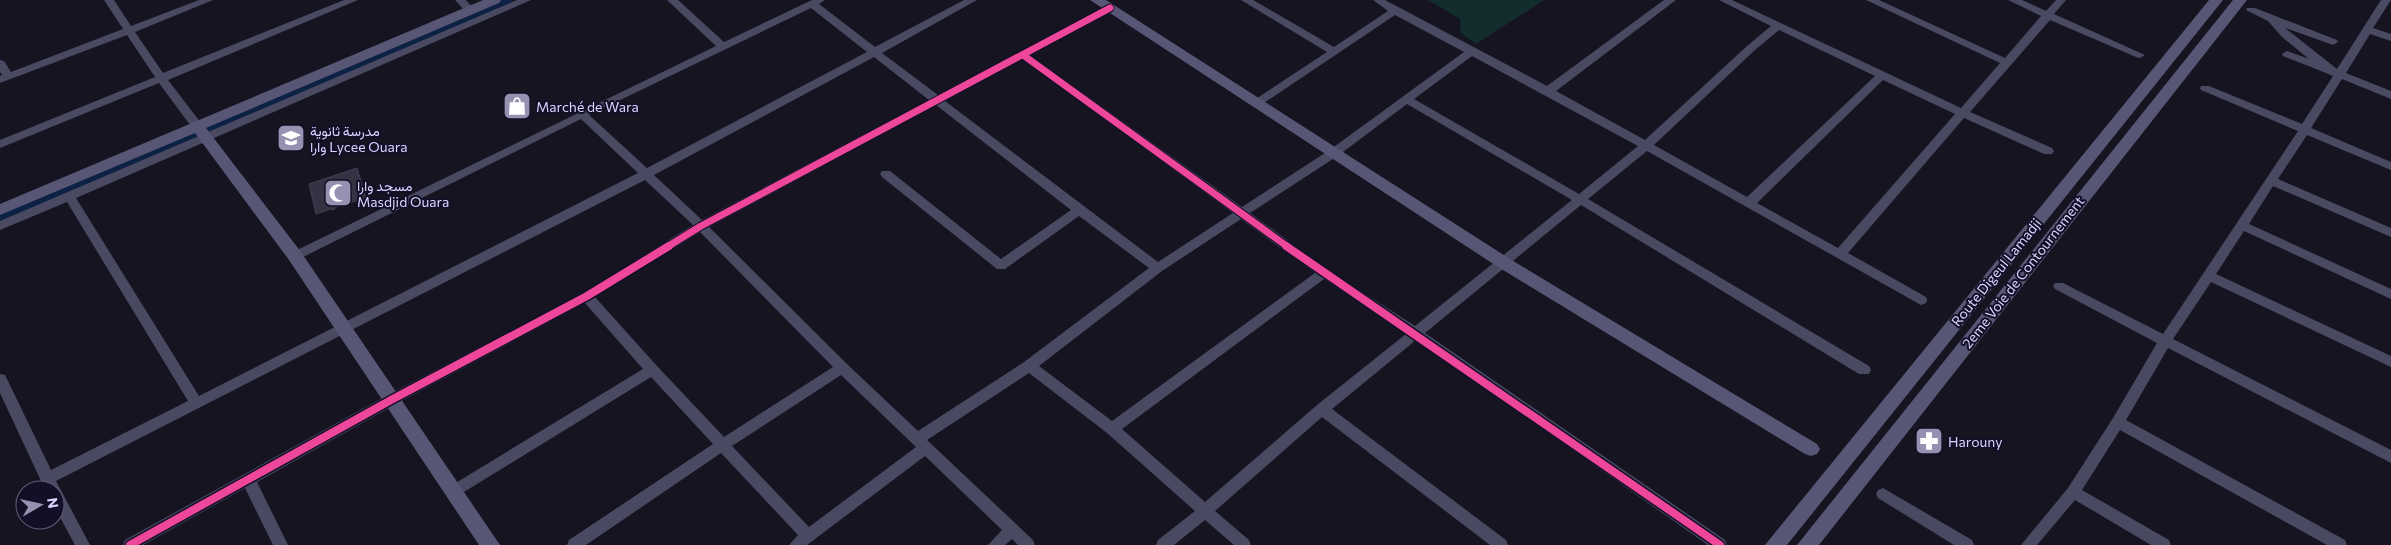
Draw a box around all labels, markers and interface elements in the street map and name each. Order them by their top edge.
shop icon: Marché de Wara [502,91,532,121]
place label: Marché de Wara [536,98,639,115]
place label: مدرسة ثانوية وارا Lycee Ouara [310,122,408,156]
school or university icon: مدرسة ثانوية وارا Lycee Ouara [276,123,306,153]
place label: مسجد وارا Masdjid Ouara [357,177,449,210]
mosque icon: مسجد وارا Masdjid Ouara [323,178,353,208]
street label: 2eme Voie de Contournement [1958,192,2088,351]
street label: Route Digeul Lamadji [1947,215,2045,329]
pharmacy icon: Harouny [1914,426,1944,456]
place label: Harouny [1948,433,2002,450]
north arrow [15,480,65,530]
text: N [44,496,63,509]

